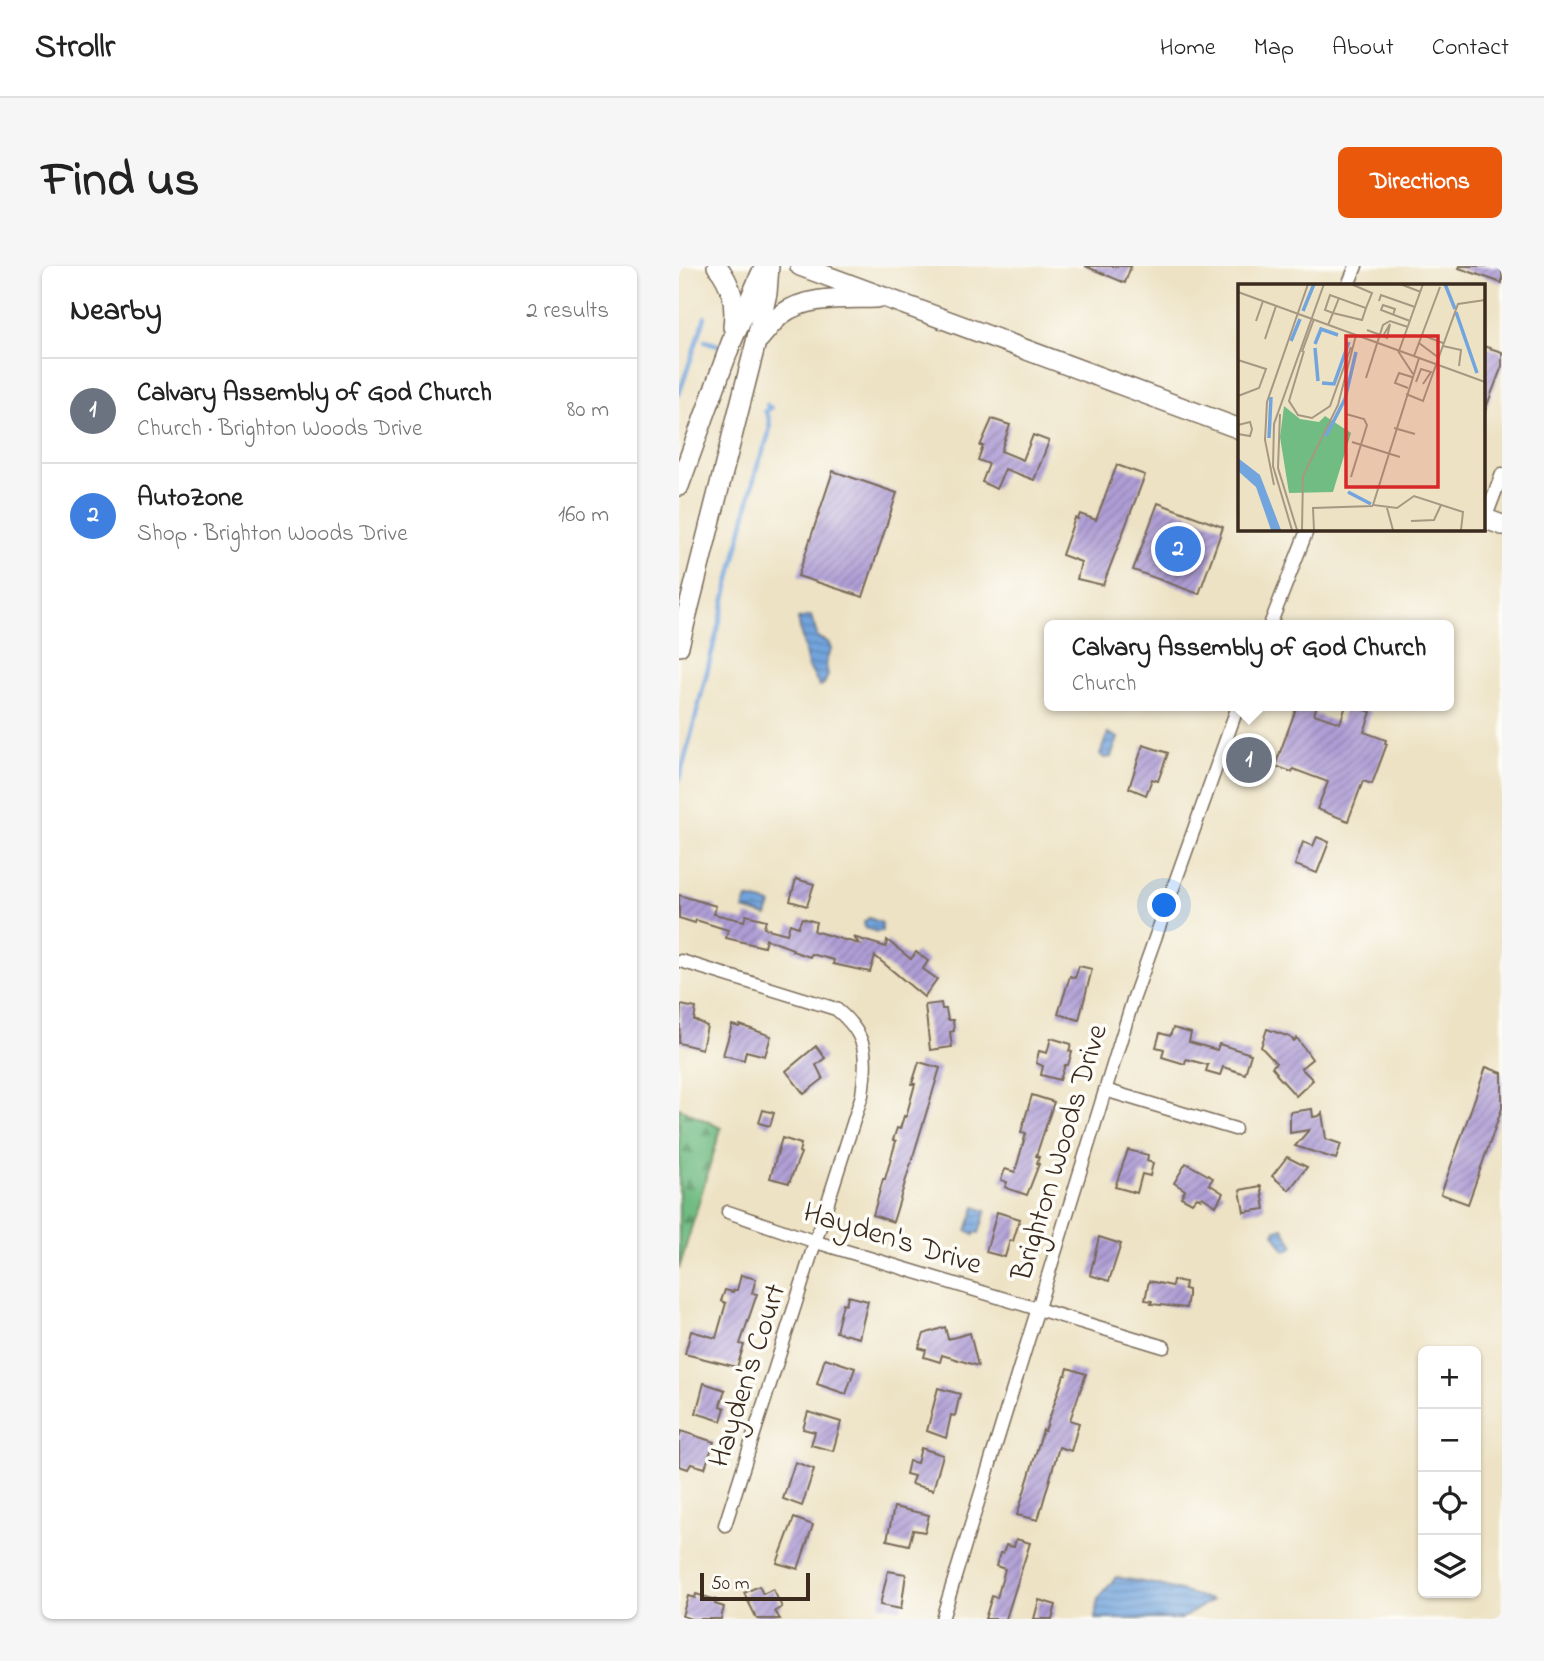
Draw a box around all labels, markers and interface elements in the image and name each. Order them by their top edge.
text: Strollr [35,24,115,72]
text: Home [1160,31,1216,66]
text: Map [1254,31,1294,66]
text: About [1332,31,1394,66]
text: Contact [1432,31,1509,66]
text: Find us [42,146,199,218]
button: Directions [1338,147,1502,218]
inset map [1238,284,1485,530]
text: Nearby [70,290,162,334]
text: 2 results [526,295,609,328]
text: Calvary Assembly of God Church [137,375,492,413]
text: 1 [89,394,97,427]
text: 80 m [567,394,609,427]
text: Church · Brighton Woods Drive [137,413,422,446]
text: AutoZone [137,480,243,518]
text: 2 [87,499,99,532]
text: 160 m [558,499,609,532]
text: Shop · Brighton Woods Drive [137,518,408,551]
pin: 2 [1155,523,1201,575]
popup [1044,620,1454,711]
text: Calvary Assembly of God Church [1072,630,1426,668]
text: Church [1072,668,1137,701]
pin: 1 [1226,734,1272,786]
your location [1147,888,1181,922]
street label: Brighton Woods Drive [1001,1019,1121,1288]
street label: Hayden's Drive [797,1192,987,1288]
street label: Hayden's Court [698,1278,799,1473]
map controls [1418,1346,1481,1598]
button: + [1418,1346,1481,1409]
button: − [1418,1409,1481,1472]
button: locate [1418,1472,1481,1535]
button: layers [1418,1535,1481,1598]
scale bar [700,1570,810,1602]
text: 50 m [711,1571,750,1598]

